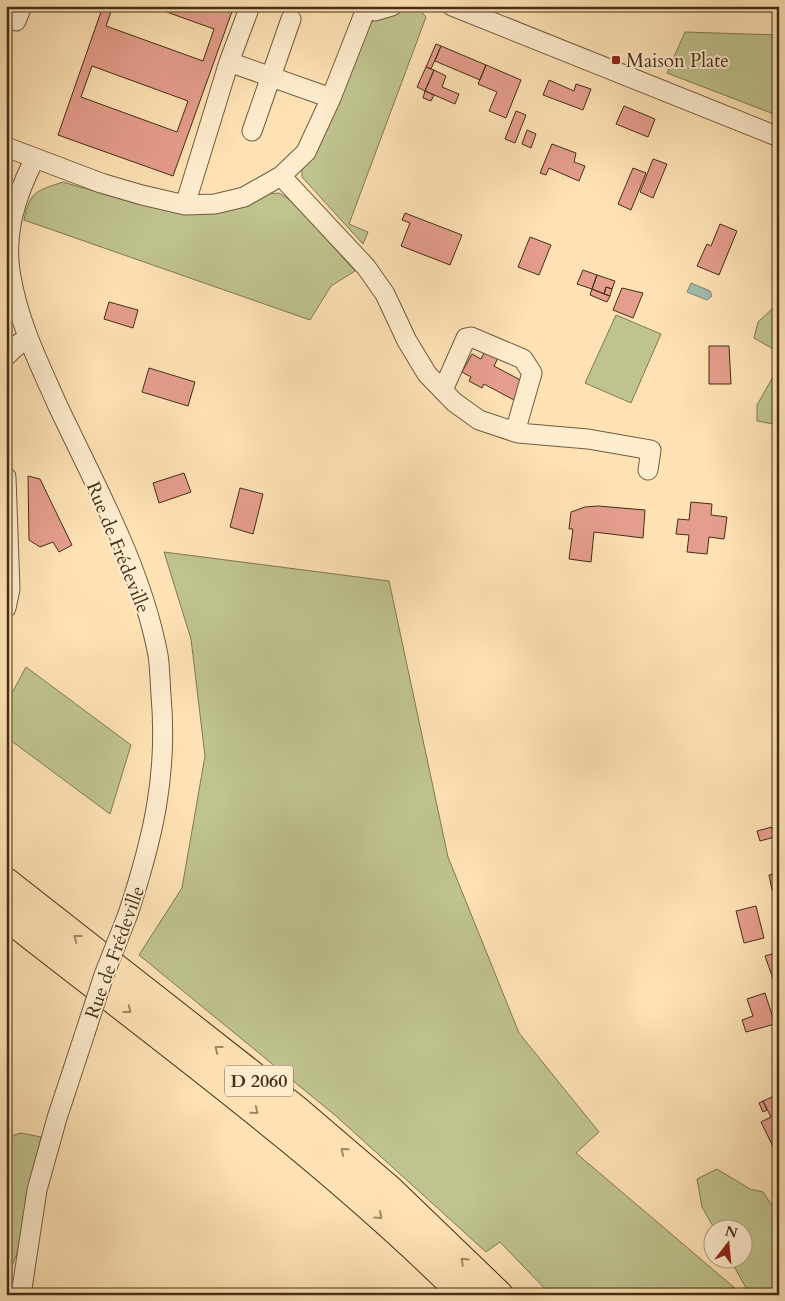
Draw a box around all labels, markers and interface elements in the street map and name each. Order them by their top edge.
place label: Maison Plate [626,48,729,74]
marker: Maison Plate [610,54,622,66]
street label: Rue de Frédeville [80,478,156,617]
street label: Rue de Frédeville [79,882,151,1022]
one-way arrow [74,935,83,943]
one-way arrow [122,1004,132,1013]
one-way arrow [215,1046,224,1054]
road number: D 2060 [225,1066,293,1096]
one-way arrow [250,1105,259,1114]
one-way arrow [341,1148,350,1157]
one-way arrow [374,1210,383,1219]
north arrow [702,1218,752,1268]
text: N [723,1221,740,1243]
one-way arrow [461,1258,470,1267]

